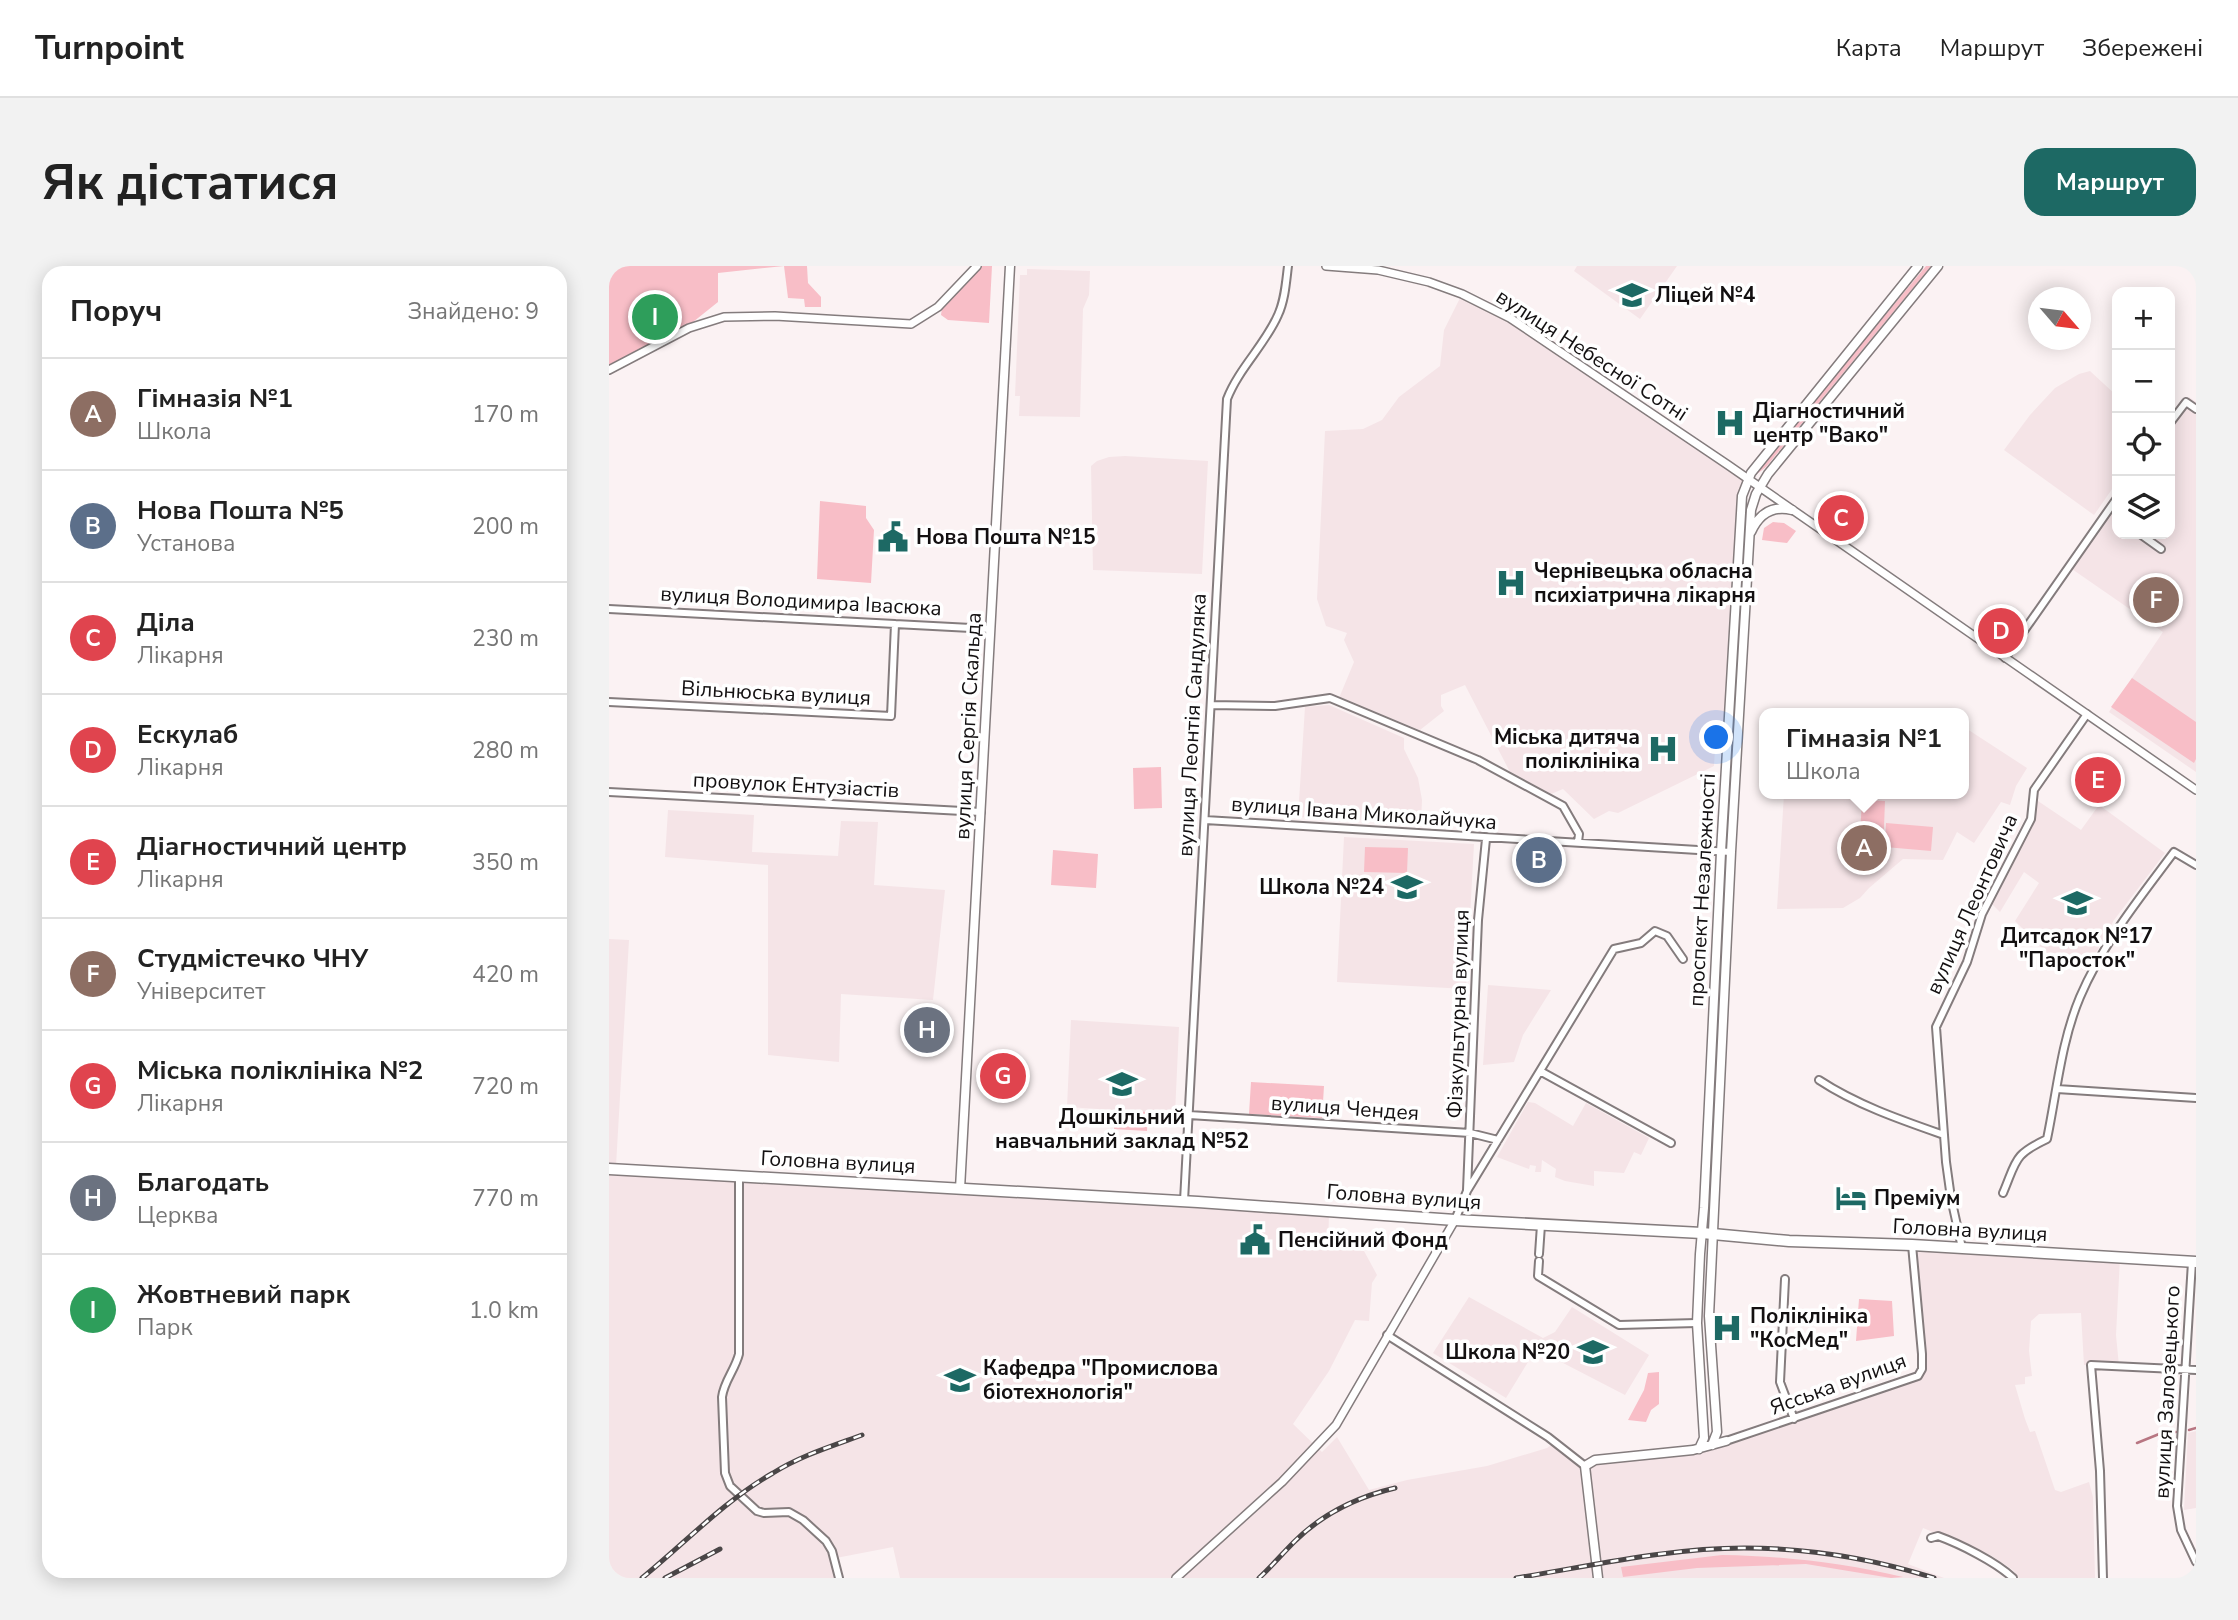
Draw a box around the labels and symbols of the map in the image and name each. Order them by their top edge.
school or university icon: Ліцей №4 [1615,278,1649,312]
place label: Ліцей №4 [1655,281,1756,309]
street label: вулиця Небесної Сотні [1491,282,1693,428]
north arrow [2028,287,2091,350]
pin: I [632,291,678,343]
place label: Діагностичний центр "Вако" [1753,397,1905,449]
hospital icon: Діагностичний центр "Вако" [1713,406,1747,440]
pin: C [1818,492,1864,544]
public building icon: Нова Пошта №15 [876,520,910,554]
place label: Нова Пошта №15 [916,523,1096,551]
place label: Чернівецька обласна психіатрична лікарня [1534,557,1756,609]
hospital icon: Чернівецька обласна психіатрична лікарня [1494,566,1528,600]
pin: F [2133,574,2179,626]
street label: вулиця Володимира Івасюка [660,580,942,622]
street label: вулиця Леонтія Сандуляка [1171,593,1213,857]
pin: D [1978,605,2024,657]
street label: вулиця Сергія Скальда [948,612,988,840]
street label: Вільнюська вулиця [680,674,872,712]
your location [1699,720,1733,754]
place label: Міська дитяча поліклініка [1494,723,1640,775]
hospital icon: Міська дитяча поліклініка [1646,732,1680,766]
pin: E [2075,754,2121,806]
street label: провулок Ентузіастів [692,766,900,804]
street label: проспект Незалежності [1682,773,1722,1007]
street label: вулиця Івана Миколайчука [1230,790,1498,836]
street label: вулиця Леонтовича [1920,809,2024,999]
pin: A [1841,822,1887,874]
pin: B [1516,834,1562,886]
school or university icon: Школа №24 [1390,870,1424,904]
place label: Школа №24 [1259,873,1384,901]
school or university icon: Дитсадок №17 "Паросток" [2060,886,2094,920]
street label: Фізкультурна вулиця [1440,909,1476,1119]
place label: Дитсадок №17 "Паросток" [2001,922,2153,974]
pin: H [904,1004,950,1056]
pin: G [980,1050,1026,1102]
school or university icon: Дошкільний навчальний заклад №52 [1105,1067,1139,1101]
street label: вулиця Чендея [1270,1089,1420,1127]
place label: Дошкільний навчальний заклад №52 [995,1103,1249,1155]
street label: Головна вулиця [760,1144,916,1180]
street label: Головна вулиця [1326,1178,1482,1216]
hotel icon: Преміум [1834,1181,1868,1215]
place label: Преміум [1874,1184,1960,1212]
street label: Головна вулиця [1892,1212,2048,1248]
public building icon: Пенсійний Фонд [1238,1223,1272,1257]
place label: Пенсійний Фонд [1278,1226,1448,1254]
street label: вулиця Залозецького [2147,1285,2187,1499]
place label: Поліклініка "КосМед" [1750,1302,1868,1354]
hospital icon: Поліклініка "КосМед" [1710,1311,1744,1345]
school or university icon: Школа №20 [1576,1335,1610,1369]
place label: Школа №20 [1445,1338,1570,1366]
street label: Ясська вулиця [1766,1346,1910,1422]
place label: Кафедра "Промислова біотехнологія" [983,1354,1218,1406]
school or university icon: Кафедра "Промислова біотехнологія" [943,1363,977,1397]

